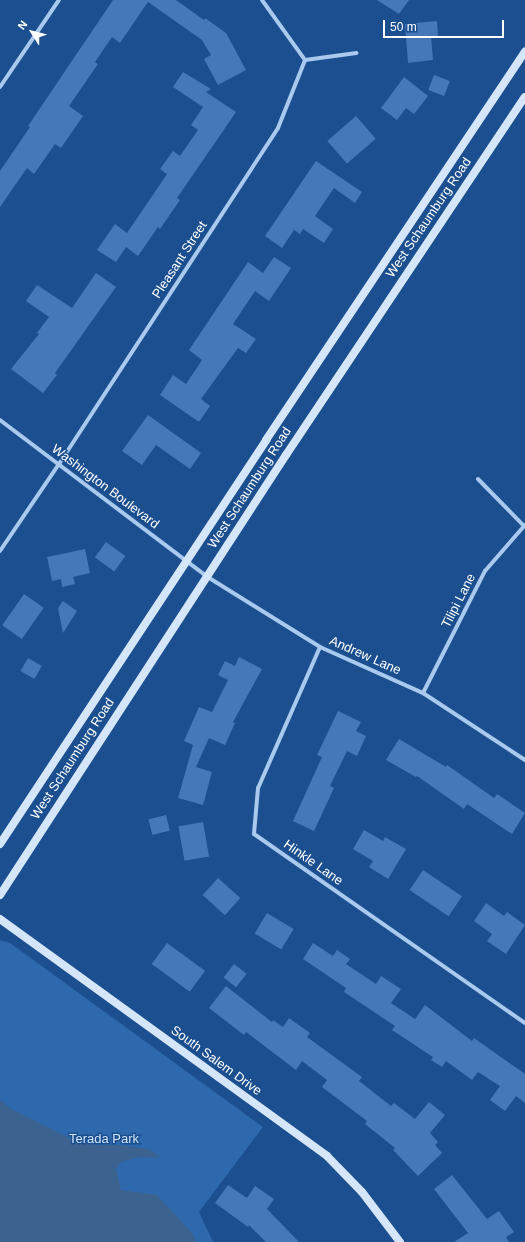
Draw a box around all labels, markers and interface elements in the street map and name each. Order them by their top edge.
north arrow [12,12,52,52]
scale bar [385,12,506,38]
text: N [15,18,29,32]
text: 50 m [390,20,417,34]
street label: West Schaumburg Road [383,155,475,281]
street label: Pleasant Street [149,218,211,302]
street label: West Schaumburg Road [205,424,295,552]
street label: Washington Boulevard [48,442,162,532]
street label: Tilipi Lane [439,571,479,631]
street label: Andrew Lane [327,633,403,679]
street label: West Schaumburg Road [28,695,118,823]
street label: Hinkle Lane [280,837,346,889]
street label: South Salem Drive [168,1023,264,1099]
park label: Terada Park [69,1131,139,1147]

